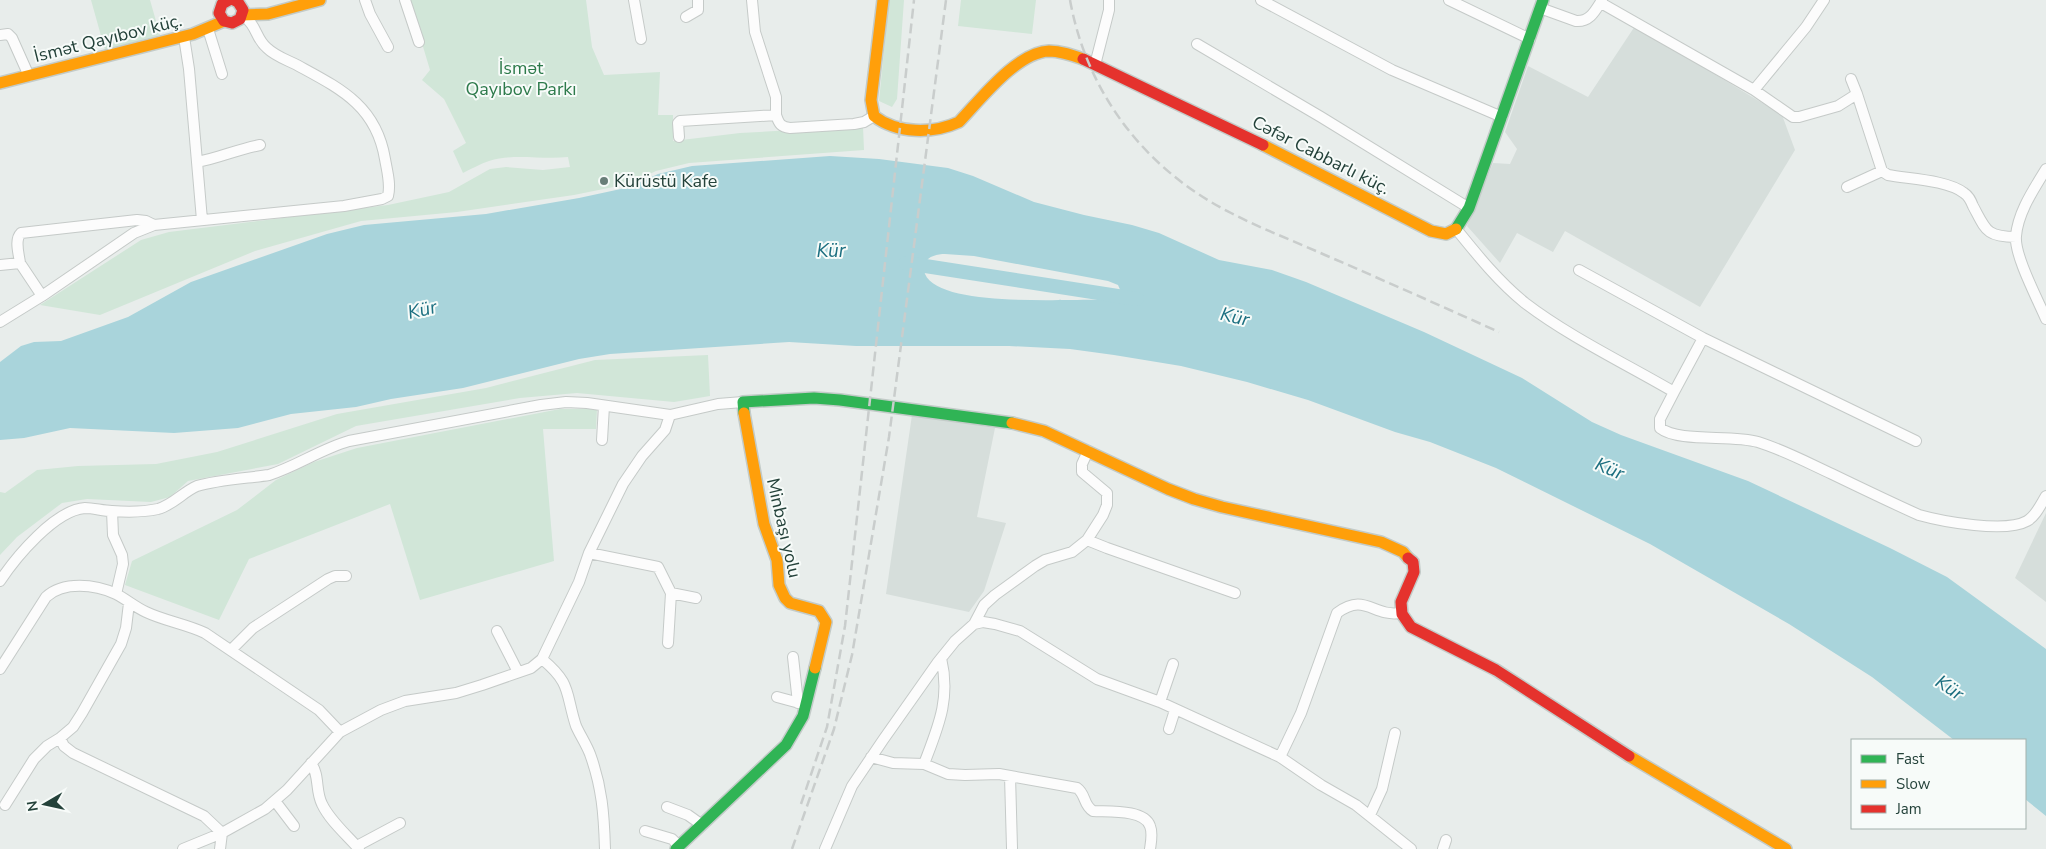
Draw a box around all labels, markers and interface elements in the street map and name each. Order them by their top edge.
street label: İsmət Qayıbov küç. [31,8,185,68]
park label: İsmət Qayıbov Parkı [465,56,577,101]
street label: Cəfər Cabbarlı küç. [1248,110,1394,200]
place label: Kürüstü Kafe [614,169,717,193]
marker: Kürüstü Kafe [598,175,610,187]
water label: Kür [816,238,847,264]
water label: Kür [405,294,441,326]
water label: Kür [1218,301,1253,333]
water label: Kür [1591,451,1629,487]
street label: Minbaşı yolu [761,476,807,580]
water label: Kür [1930,669,1970,707]
legend [1851,739,2026,829]
text: Fast [1896,749,1925,769]
text: Slow [1896,774,1931,794]
north arrow [20,779,70,829]
text: N [22,799,43,813]
text: Jam [1895,799,1922,819]

